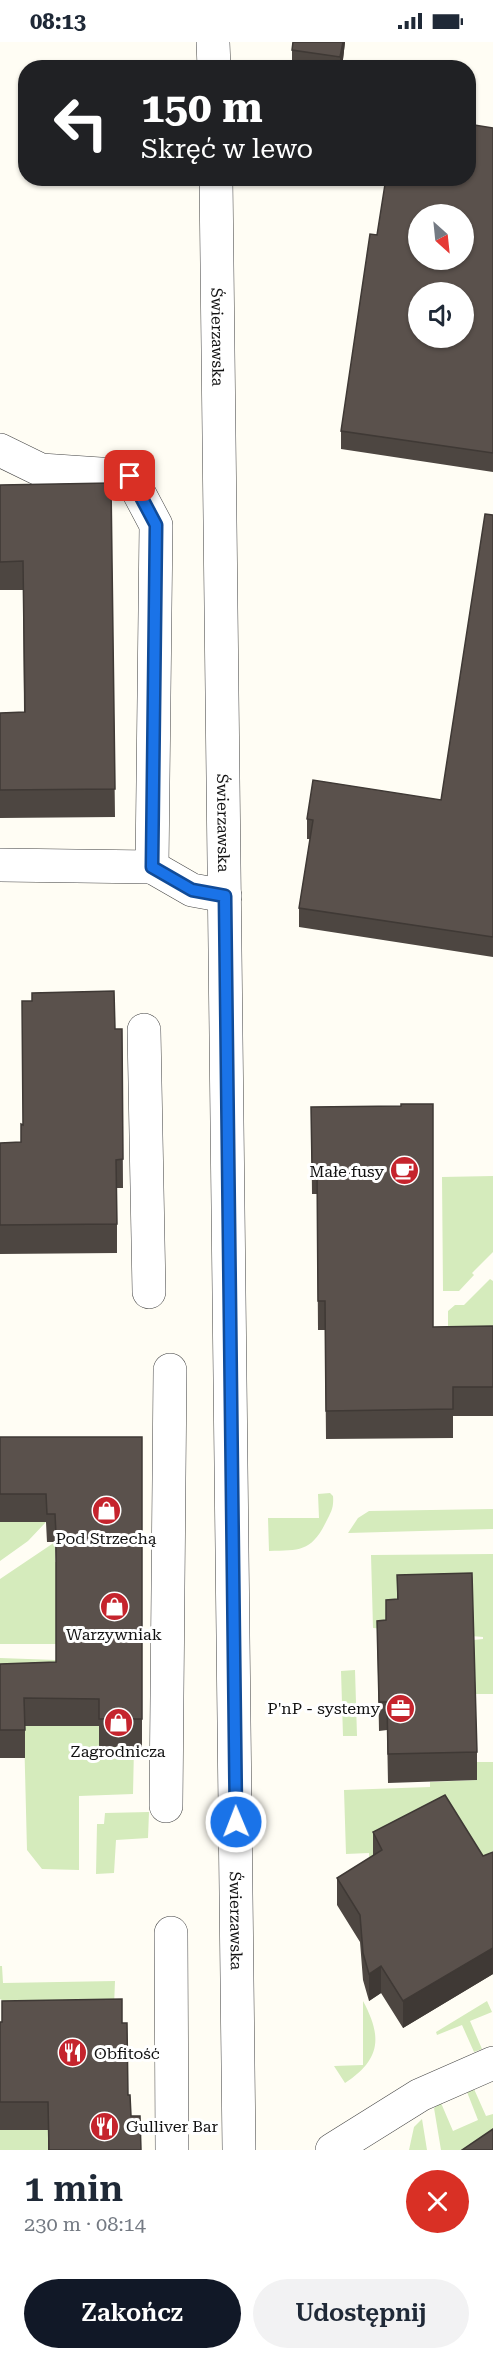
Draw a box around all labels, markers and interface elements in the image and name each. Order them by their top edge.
text: 08:13 [30,9,86,34]
text: 150 m [141,83,263,132]
icon: left [42,84,120,162]
text: Skręć w lewo [141,133,313,165]
north arrow [408,204,474,270]
map controls [408,204,474,348]
button: sound [408,282,474,348]
street label: Świerzawska [208,288,228,387]
pin [104,450,155,501]
icon: arrive [113,459,146,492]
street label: Świerzawska [213,774,234,873]
cafe icon: Małe fusy [389,1155,421,1187]
place label: Małe fusy [309,1162,385,1181]
shop icon: Pod Strzechą [90,1494,122,1526]
place label: Pod Strzechą [56,1529,157,1548]
shop icon: Warzywniak [98,1590,130,1622]
place label: Warzywniak [66,1625,162,1644]
office icon: P'nP - systemy [385,1692,417,1724]
place label: P'nP - systemy [267,1699,381,1718]
shop icon: Zagrodnicza [102,1707,134,1739]
place label: Zagrodnicza [71,1742,166,1761]
position arrow [204,1790,268,1854]
street label: Świerzawska [226,1871,246,1971]
restaurant icon: Obfitość [57,2037,89,2069]
place label: Obfitość [94,2044,160,2063]
restaurant icon: Gulliver Bar [89,2110,121,2142]
place label: Gulliver Bar [126,2117,218,2136]
text: 1 min [24,2168,123,2210]
button: close [406,2170,469,2233]
text: 230 m · 08:14 [24,2212,146,2236]
button: Zakończ [24,2279,241,2348]
button: Udostępnij [253,2279,469,2348]

